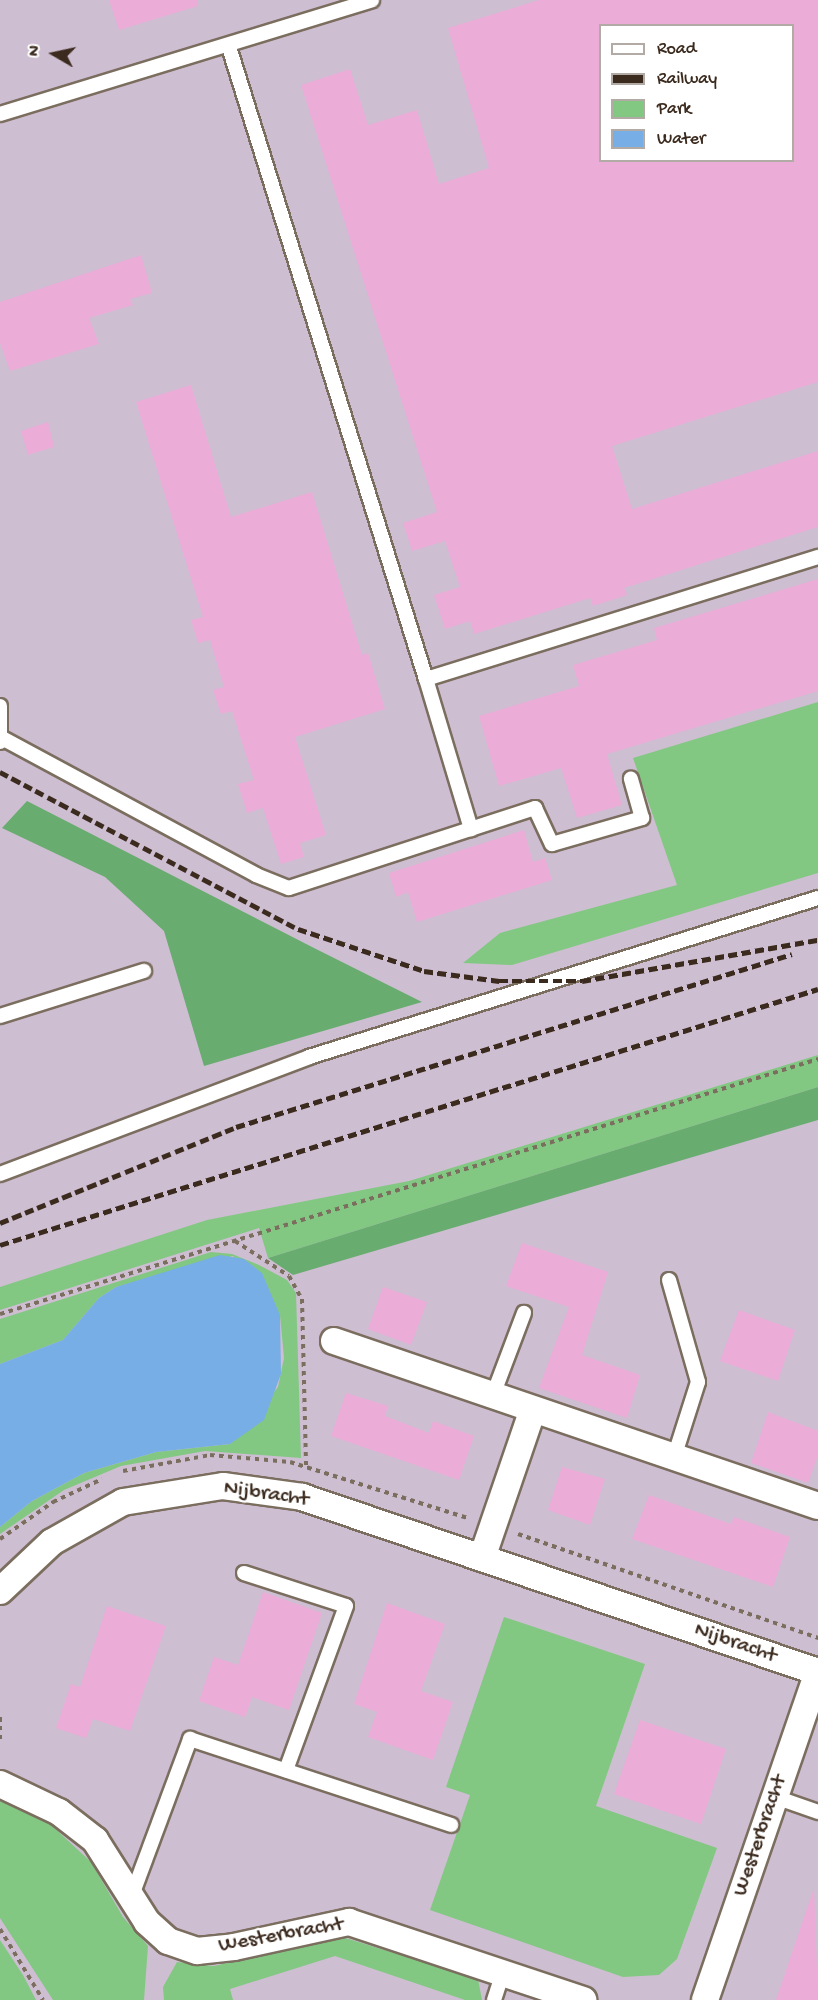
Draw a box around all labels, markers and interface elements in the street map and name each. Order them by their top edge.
north arrow [24,24,84,84]
legend [599,24,794,162]
text: Road [657,39,696,60]
text: N [26,44,46,58]
text: Railway [657,69,717,90]
text: Park [657,99,691,120]
text: Water [657,129,705,150]
street label: Nijbracht [222,1476,310,1514]
street label: Nijbracht [690,1618,780,1670]
street label: Westerbracht [728,1772,794,1900]
street label: Westerbracht [217,1912,345,1960]

